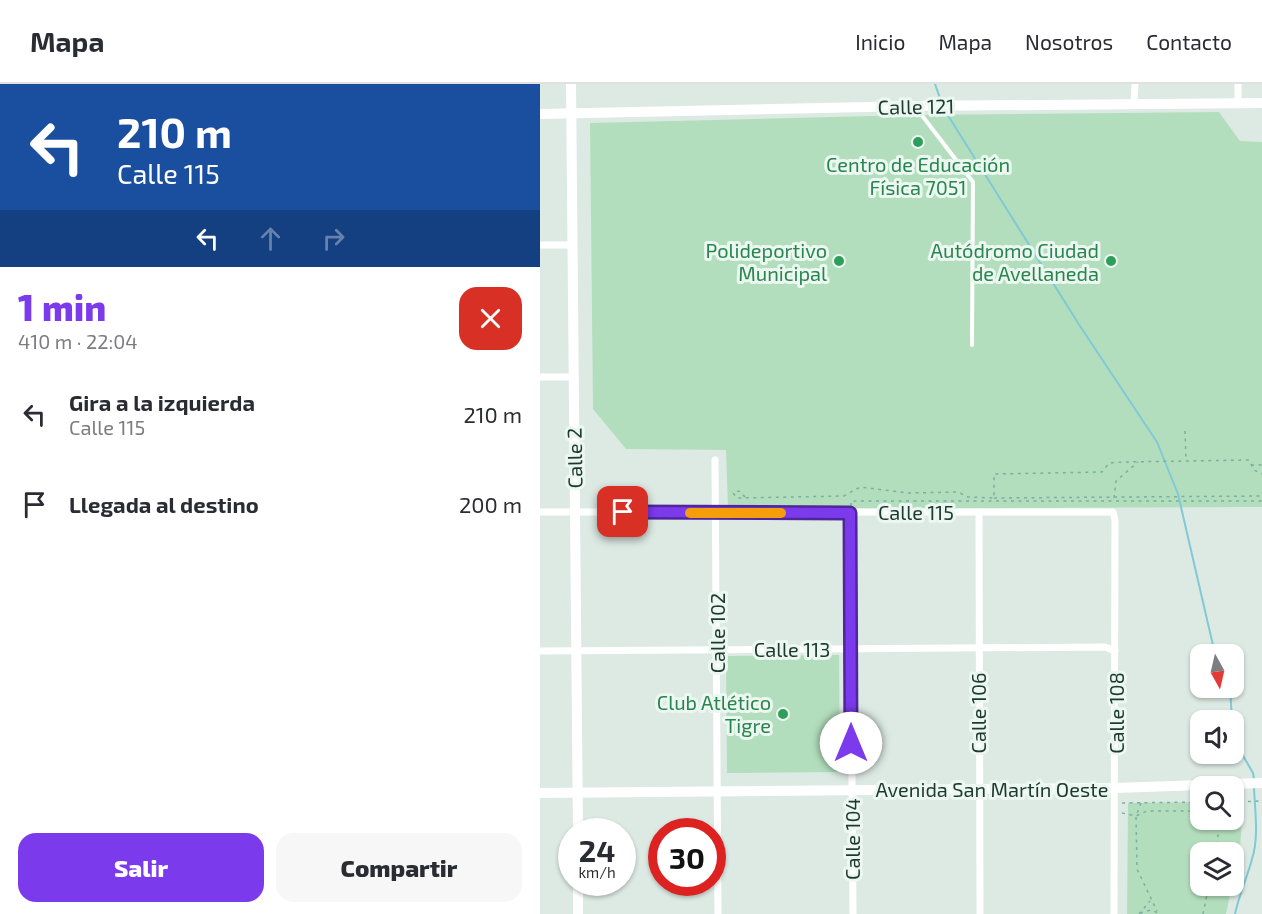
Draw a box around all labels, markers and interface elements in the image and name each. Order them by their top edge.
text: Mapa [30,24,104,58]
text: Inicio [855,29,905,54]
text: Mapa [938,29,992,54]
text: Nosotros [1025,29,1113,54]
text: Contacto [1146,29,1232,54]
street label: Calle 121 [877,93,955,119]
text: 210 m [117,106,232,156]
icon: left [18,108,96,186]
marker: Centro de Educación Física 7051 [911,135,925,149]
place label: Centro de Educación Física 7051 [826,152,1010,199]
text: Calle 115 [117,157,220,189]
icon: left [191,222,224,255]
icon: ahead [254,222,287,255]
icon: right [317,222,350,255]
place label: Polideportivo Municipal [705,238,827,285]
place label: Autódromo Ciudad de Avellaneda [931,238,1099,285]
marker: Polideportivo Municipal [832,254,846,268]
marker: Autódromo Ciudad de Avellaneda [1104,254,1118,268]
text: 1 min [18,285,106,328]
button: close [459,287,522,350]
text: 410 m · 22:04 [18,329,138,353]
text: Gira a la izquierda [69,389,255,415]
icon: left [18,398,51,431]
text: 210 m [463,401,522,427]
text: Calle 115 [69,415,145,439]
street label: Calle 2 [561,427,587,489]
pin [597,486,648,537]
icon: arrive [18,488,51,521]
text: Llegada al destino [69,491,259,517]
text: 200 m [459,491,522,517]
icon: arrive [606,495,639,528]
street label: Calle 115 [878,500,954,524]
street label: Calle 102 [705,593,729,673]
street label: Calle 113 [754,637,830,661]
north arrow [1190,644,1244,698]
map controls [1190,644,1244,896]
street label: Calle 108 [1104,672,1128,754]
street label: Calle 106 [966,673,990,753]
place label: Club Atlético Tigre [657,690,771,737]
marker: Club Atlético Tigre [776,707,790,721]
button: sound [1190,710,1244,764]
position arrow [819,711,883,775]
button: search [1190,776,1244,830]
street label: Avenida San Martín Oeste [876,777,1108,801]
street label: Calle 104 [840,798,864,880]
speed limit sign: 30 [648,818,726,896]
text: 24 [579,832,615,868]
button: Salir [18,833,264,902]
button: Compartir [276,833,522,902]
button: layers [1190,842,1244,896]
text: km/h [578,863,616,881]

